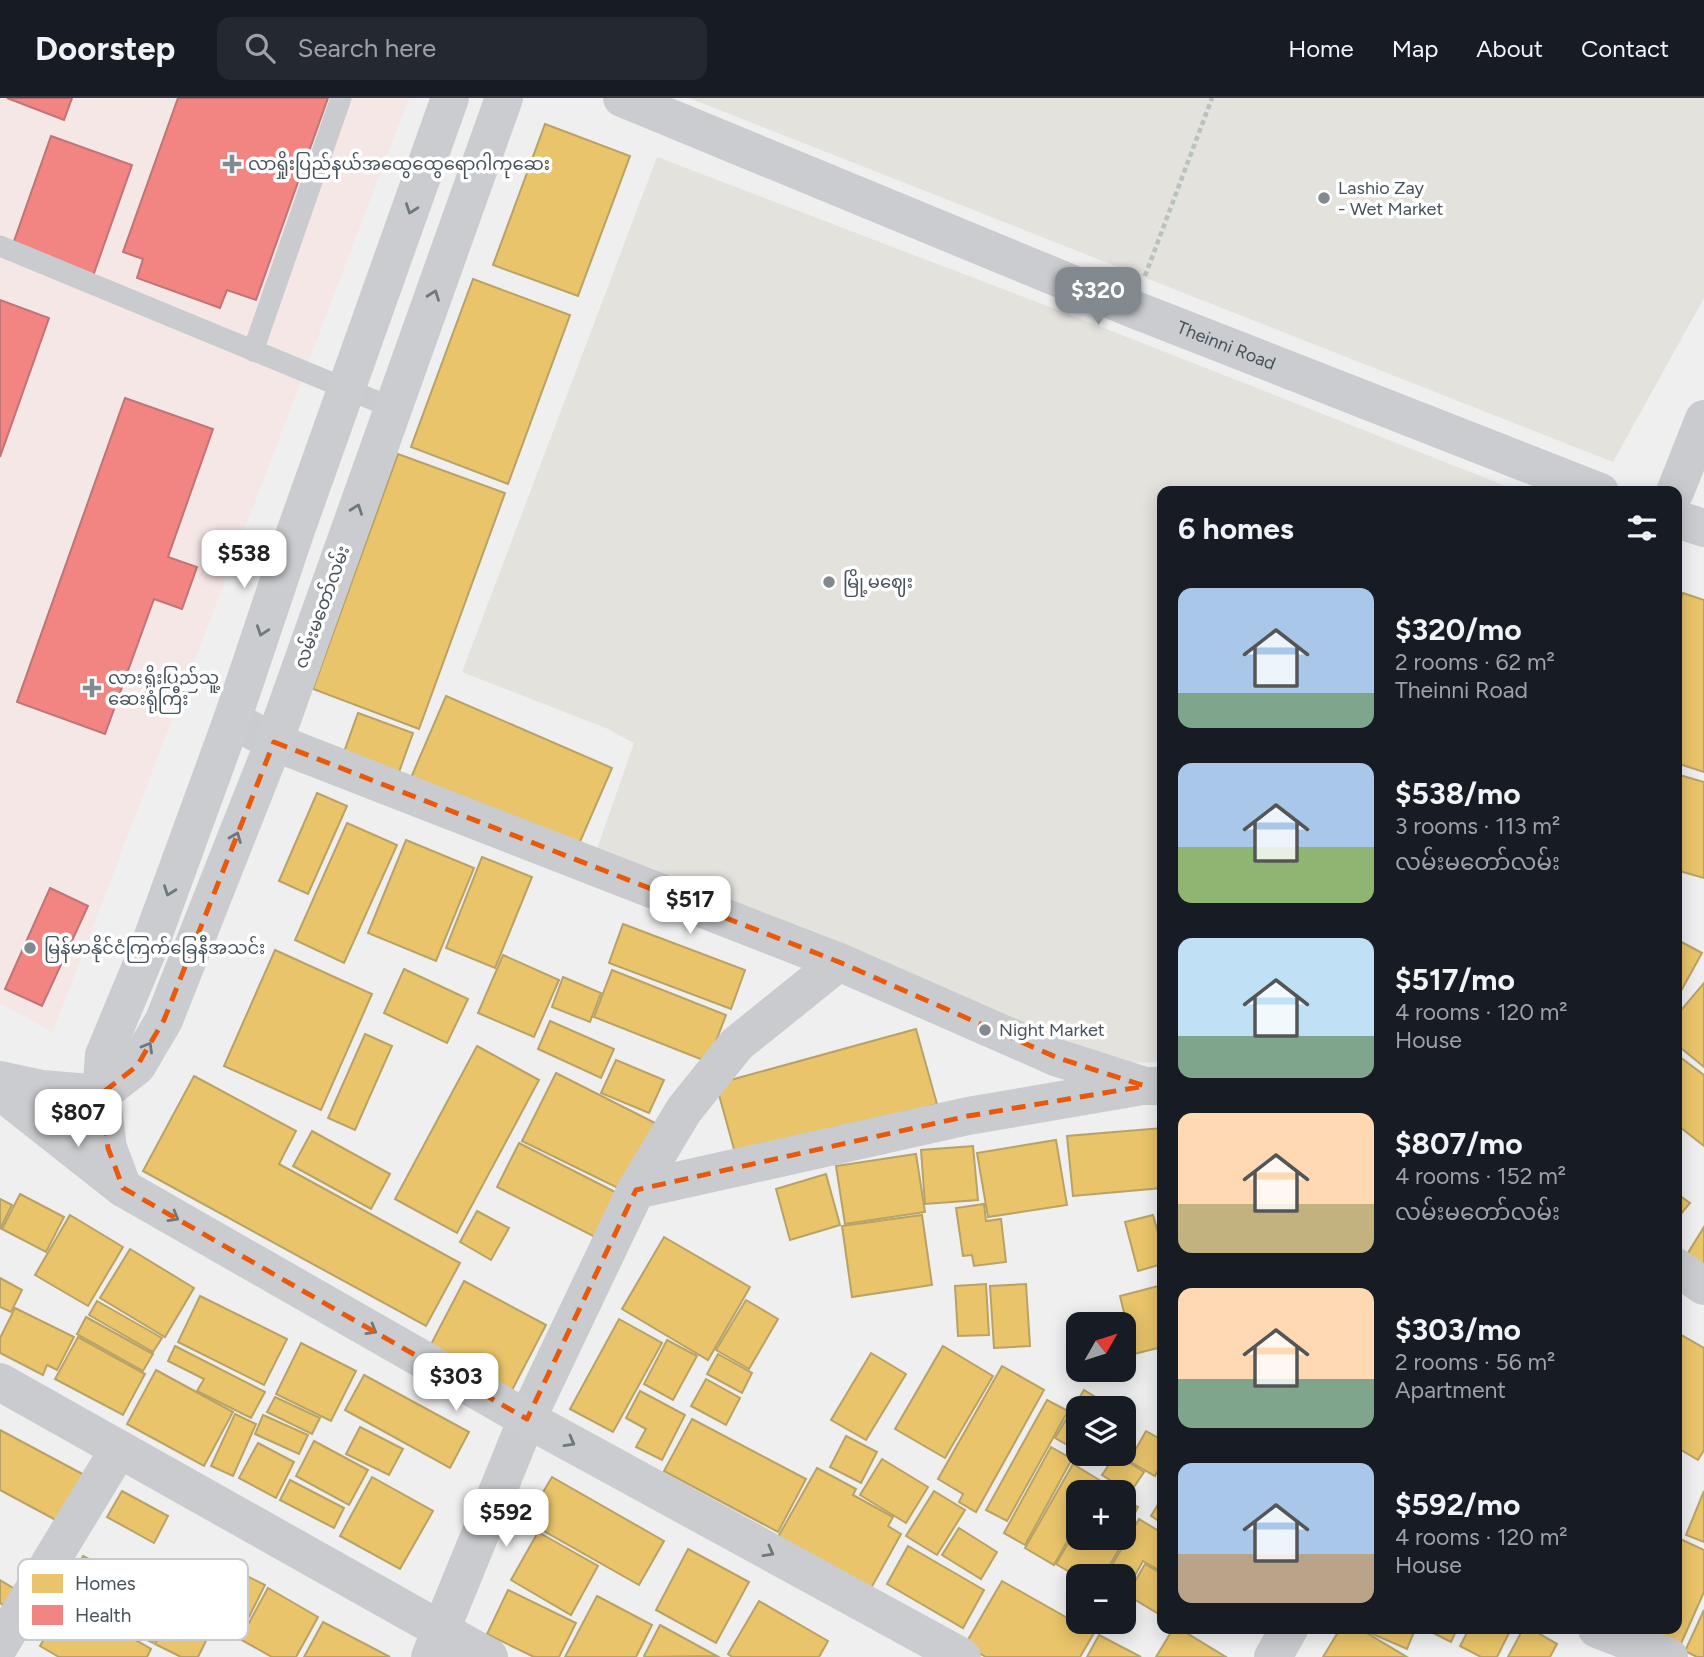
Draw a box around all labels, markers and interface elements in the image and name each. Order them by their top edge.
search box [217,17,707,80]
text: Doorstep [35,29,175,68]
icon: search [241,29,279,67]
text: Search here [297,32,436,64]
text: Home [1288,34,1354,63]
text: Map [1392,34,1438,63]
text: About [1476,34,1543,63]
text: Contact [1581,34,1669,63]
place label: လာရှိုးပြည်နယ်အထွေထွေရောဂါကုဆေး [248,150,550,179]
marker: လာရှိုးပြည်နယ်အထွေထွေရောဂါကုဆေး [222,154,242,174]
place label: Lashio Zay - Wet Market [1338,177,1443,220]
marker: Lashio Zay - Wet Market [1316,190,1332,206]
one-way arrow [405,202,419,214]
pin: $320 [1057,268,1139,327]
text: $320 [1071,276,1125,304]
one-way arrow [426,289,440,301]
street label: Theinni Road [1174,316,1279,375]
one-way arrow [349,503,363,515]
icon: filters [1623,509,1661,547]
text: 6 homes [1178,510,1294,547]
pin: $538 [203,531,285,590]
text: $538 [218,539,270,567]
street label: လမ်းမတော်လမ်း [288,542,354,671]
place label: မြို့မဈေး [843,568,913,597]
marker: မြို့မဈေး [821,574,837,590]
text: $320/mo [1395,611,1522,648]
icon: home [1234,616,1318,700]
one-way arrow [256,624,270,637]
text: 2 rooms · 62 m² [1395,648,1555,676]
place label: လားရှိုးပြည်သူ့ ဆေးရုံကြီး [108,664,221,714]
text: Theinni Road [1395,676,1528,704]
marker: လားရှိုးပြည်သူ့ ဆေးရုံကြီး [82,678,102,698]
text: $538/mo [1395,775,1521,812]
icon: home [1234,791,1318,875]
text: 3 rooms · 113 m² [1395,812,1560,840]
one-way arrow [228,832,242,844]
text: လမ်းမတော်လမ်း [1395,848,1560,876]
pin: $517 [649,876,731,936]
one-way arrow [163,885,177,897]
text: $517 [666,885,714,913]
place label: မြန်မာနိုင်ငံကြက်ခြေနီအသင်း [44,934,265,963]
marker: မြန်မာနိုင်ငံကြက်ခြေနီအသင်း [22,940,38,956]
text: $517/mo [1395,961,1515,998]
icon: home [1234,966,1318,1050]
text: 4 rooms · 120 m² [1395,998,1568,1026]
place label: Night Market [999,1019,1105,1041]
marker: Night Market [977,1022,993,1038]
text: House [1395,1026,1462,1054]
one-way arrow [140,1041,153,1054]
pin: $807 [37,1090,119,1149]
text: $807 [51,1098,105,1126]
text: $807/mo [1395,1125,1523,1162]
icon: home [1234,1141,1318,1225]
text: 4 rooms · 152 m² [1395,1162,1566,1190]
text: လမ်းမတော်လမ်း [1395,1198,1560,1226]
one-way arrow [167,1209,180,1222]
text: $303/mo [1395,1311,1521,1348]
north arrow [1066,1312,1136,1382]
map controls [1066,1312,1136,1634]
icon: home [1234,1316,1318,1400]
one-way arrow [364,1322,377,1335]
text: 2 rooms · 56 m² [1395,1348,1555,1376]
pin: $303 [415,1354,497,1413]
text: $303 [429,1362,483,1390]
text: Apartment [1395,1376,1506,1404]
button: layers [1066,1396,1136,1466]
one-way arrow [562,1434,575,1448]
button: + [1066,1480,1136,1550]
text: $592/mo [1395,1486,1520,1523]
pin: $592 [465,1490,547,1549]
icon: home [1234,1491,1318,1575]
text: $592 [480,1498,532,1526]
text: 4 rooms · 120 m² [1395,1523,1568,1551]
one-way arrow [762,1544,774,1557]
text: House [1395,1551,1462,1579]
legend [18,1559,248,1640]
button: − [1066,1564,1136,1634]
text: Homes [75,1572,136,1595]
text: Health [75,1604,131,1627]

